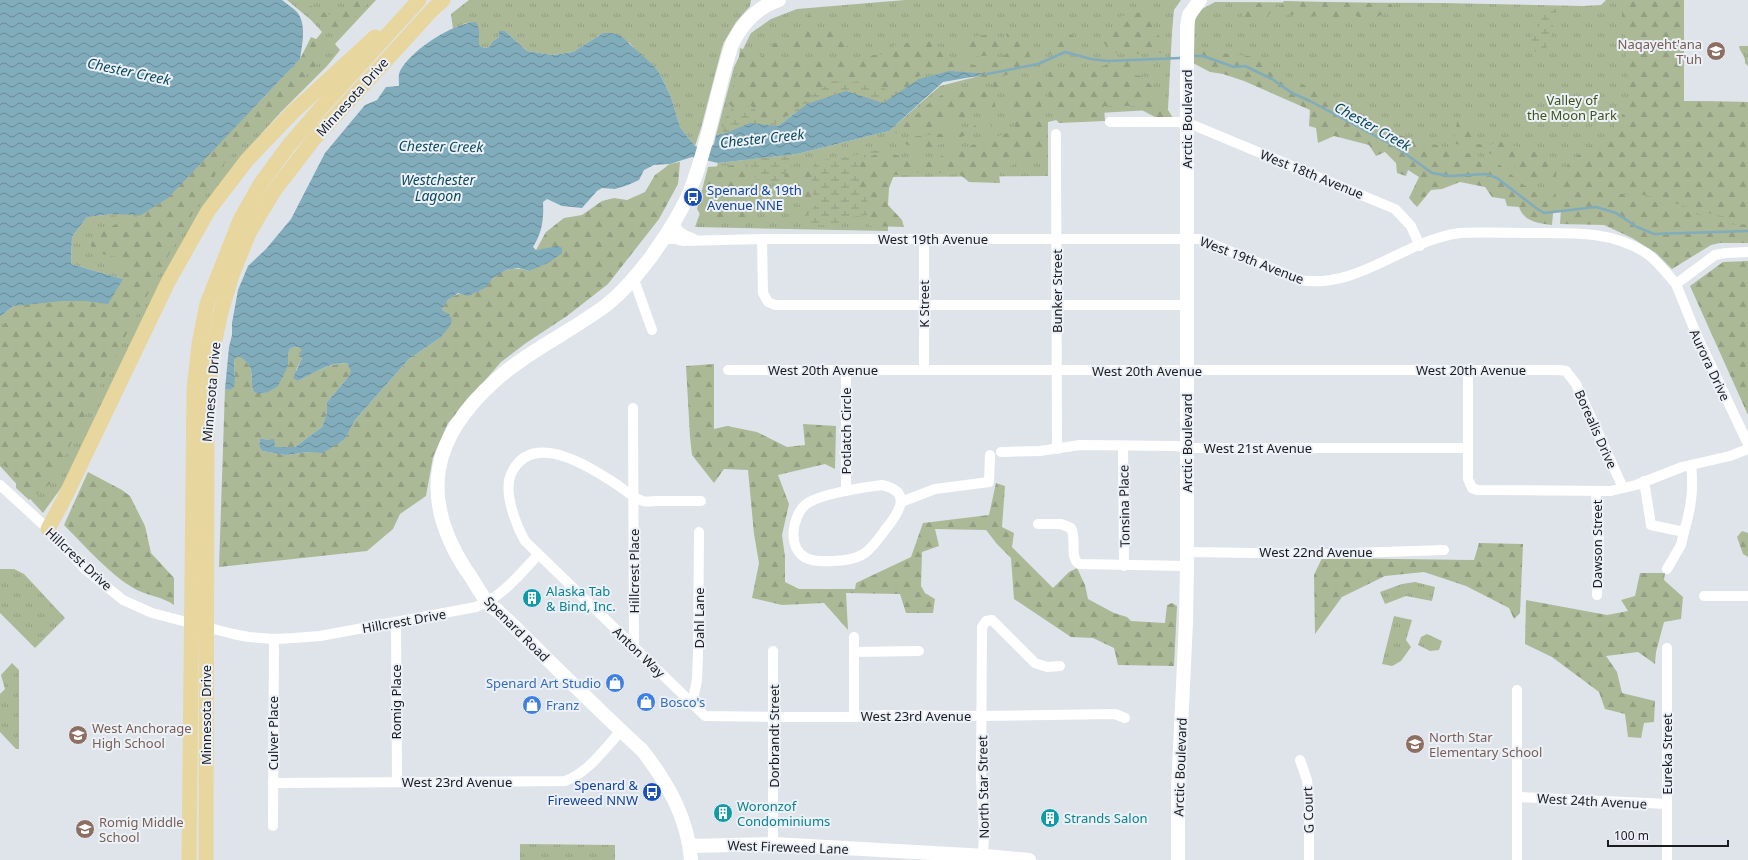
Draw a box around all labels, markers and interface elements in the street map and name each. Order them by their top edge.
place label: Naqayeht'ana T'uh [1618,35,1702,68]
school or university icon: Naqayeht'ana T'uh [1705,40,1727,62]
water label: Chester Creek [86,53,173,89]
street label: Minnesota Drive [312,54,392,140]
street label: Arctic Boulevard [1178,69,1196,169]
park label: Valley of the Moon Park [1527,91,1617,124]
water label: Chester Creek [1331,97,1416,155]
water label: Chester Creek [719,124,806,152]
water label: Chester Creek [399,136,485,156]
street label: West 18th Avenue [1258,145,1366,203]
water label: Westchester Lagoon [401,170,475,205]
place label: Spenard & 19th Avenue NNE [707,181,802,214]
bus stop icon: Spenard & 19th Avenue NNE [682,186,704,208]
street label: West 19th Avenue [878,230,988,248]
street label: West 19th Avenue [1197,232,1307,288]
street label: Bunker Street [1048,249,1066,333]
street label: K Street [915,280,933,328]
street label: Aurora Drive [1686,326,1734,404]
street label: Minnesota Drive [198,341,224,443]
street label: West 20th Avenue [768,361,878,379]
street label: West 20th Avenue [1416,361,1526,379]
street label: West 20th Avenue [1092,362,1202,380]
street label: Potlatch Circle [837,387,855,475]
street label: Borealis Drive [1571,387,1621,471]
street label: Arctic Boulevard [1178,393,1196,493]
street label: West 21st Avenue [1204,439,1312,457]
street label: Tonsina Place [1114,465,1134,547]
street label: Dawson Street [1588,499,1606,588]
street label: Hillcrest Drive [42,523,116,595]
street label: Hillcrest Place [625,529,643,613]
street label: West 22nd Avenue [1259,543,1373,561]
place label: Alaska Tab & Bind, Inc. [546,582,616,615]
building icon: Alaska Tab & Bind, Inc. [521,587,543,609]
street label: Dahl Lane [690,587,708,649]
street label: Spenard Road [480,592,554,666]
street label: Hillcrest Drive [361,605,447,637]
street label: Anton Way [609,623,669,682]
street label: Minnesota Drive [197,665,215,765]
street label: Romig Place [387,665,405,739]
shop icon: Spenard Art Studio [604,672,626,694]
place label: Spenard Art Studio [486,674,601,692]
street label: Dorbrandt Street [765,684,783,788]
shop icon: Bosco's [635,691,657,713]
place label: Bosco's [660,693,705,711]
shop icon: Franz [521,694,543,716]
street label: Culver Place [264,696,282,770]
place label: Franz [546,696,579,714]
street label: West 23rd Avenue [861,707,971,725]
street label: Eureka Street [1658,713,1676,795]
street label: Arctic Boulevard [1169,717,1191,817]
place label: West Anchorage High School [92,719,192,752]
school or university icon: West Anchorage High School [67,724,89,746]
place label: North Star Elementary School [1429,728,1542,761]
school or university icon: North Star Elementary School [1404,733,1426,755]
street label: North Star Street [973,735,993,839]
street label: West 23rd Avenue [402,773,512,791]
place label: Spenard & Fireweed NNW [548,776,638,809]
bus stop icon: Spenard & Fireweed NNW [641,781,663,803]
street label: G Court [1298,786,1318,834]
street label: West 24th Avenue [1537,789,1647,813]
place label: Woronzof Condominiums [737,797,830,830]
building icon: Woronzof Condominiums [712,802,734,824]
building icon: Strands Salon [1039,807,1061,829]
place label: Strands Salon [1064,809,1148,827]
place label: Romig Middle School [99,813,184,846]
school or university icon: Romig Middle School [74,818,96,840]
scale bar [1608,822,1728,848]
text: 100 m [1614,827,1649,844]
street label: West Fireweed Lane [727,836,849,858]

